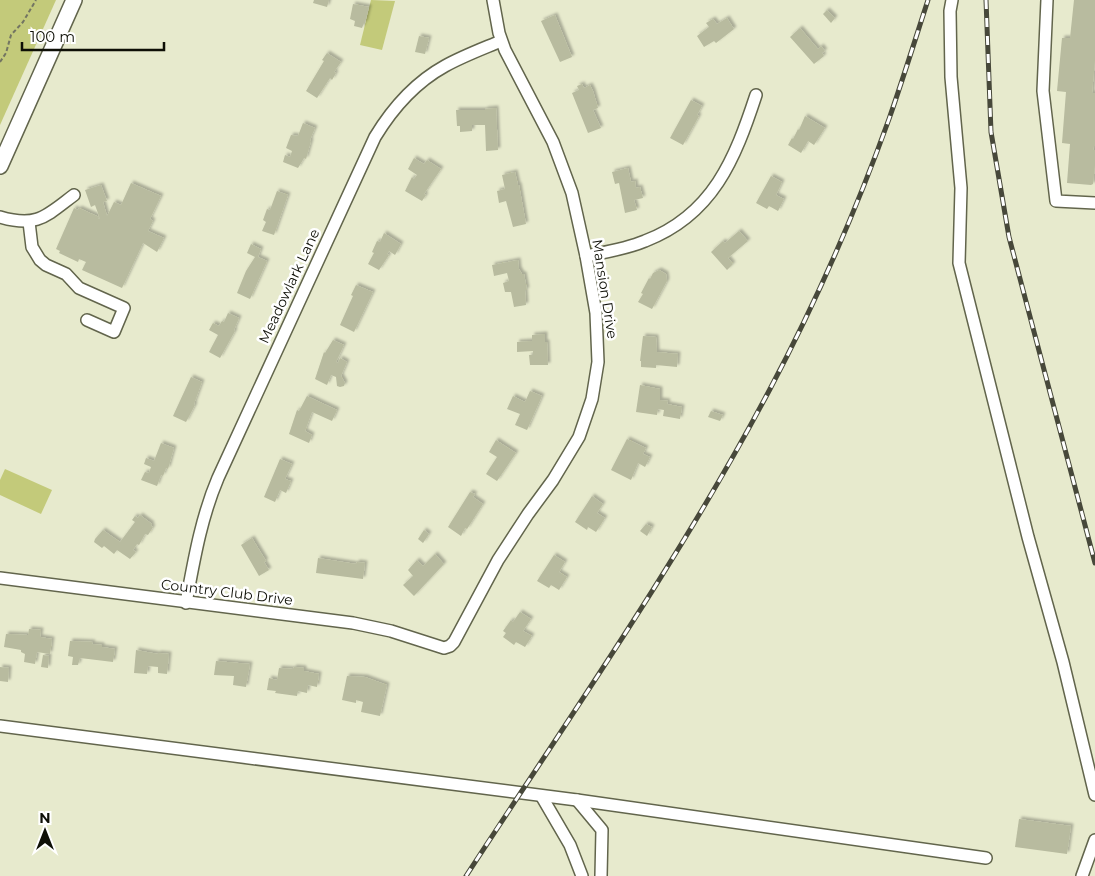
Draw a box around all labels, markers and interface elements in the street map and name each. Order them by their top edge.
scale bar [22,20,165,52]
text: 100 m [30,27,75,46]
street label: Meadowlark Lane [255,226,323,346]
street label: Mansion Drive [588,238,622,340]
street label: Country Club Drive [160,575,294,609]
north arrow [20,806,70,856]
text: N [39,809,51,827]

